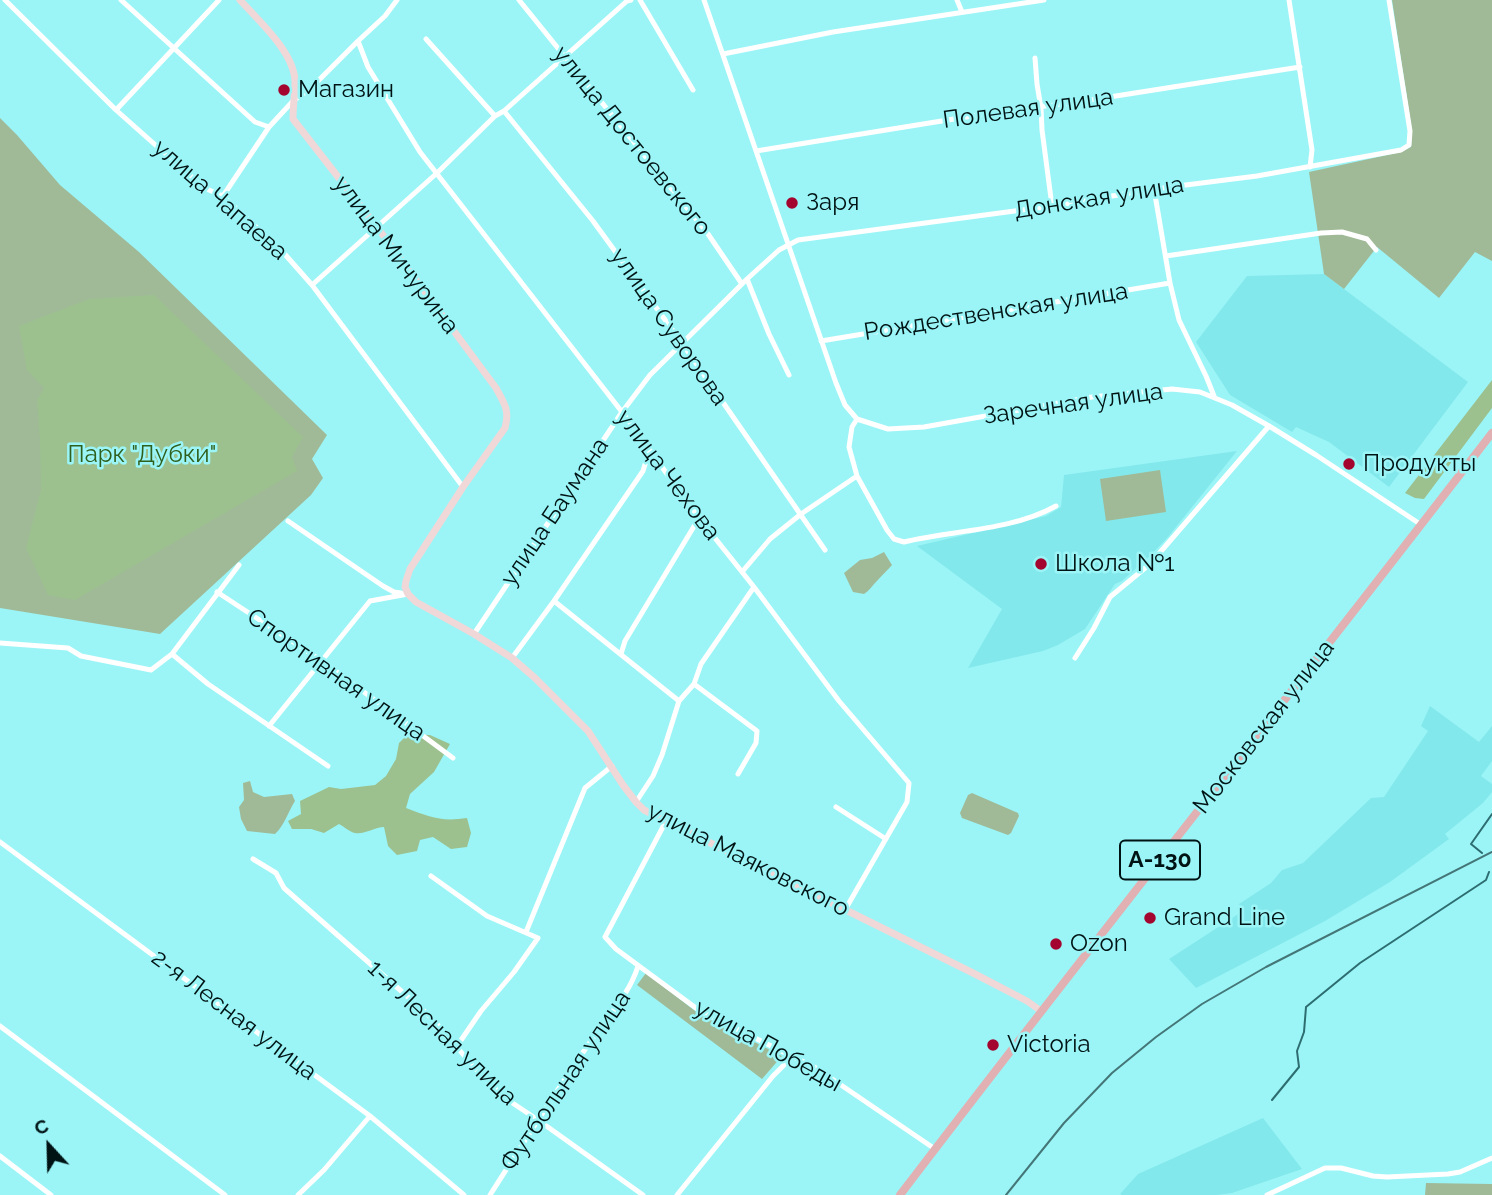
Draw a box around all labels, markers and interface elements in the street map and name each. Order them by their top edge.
street label: улица Достоевского [547,40,717,242]
place label: Магазин [298,76,394,104]
marker: Магазин [276,82,292,98]
street label: Полевая улица [941,83,1115,135]
street label: улица Чапаева [147,134,293,266]
street label: улица Мичурина [327,170,465,340]
street label: Донская улица [1012,170,1186,226]
place label: Заря [806,189,859,217]
marker: Заря [784,195,800,211]
street label: улица Суворова [604,243,734,411]
street label: Рождественская улица [862,277,1130,347]
street label: Заречная улица [981,377,1165,431]
street label: улица Чехова [610,404,726,546]
street label: улица Баумана [495,433,615,591]
park label: Парк "Дубки" [68,441,216,469]
place label: Продукты [1363,450,1476,478]
marker: Продукты [1341,456,1357,472]
place label: Школа №1 [1055,550,1174,578]
marker: Школа №1 [1033,556,1049,572]
street label: Спортивная улица [241,603,431,747]
street label: Московская улица [1187,634,1341,820]
street label: улица Маяковского [642,797,854,923]
road number: А-130 [1120,840,1200,880]
place label: Grand Line [1164,904,1285,932]
marker: Grand Line [1142,910,1158,926]
place label: Ozon [1070,930,1128,958]
marker: Ozon [1048,936,1064,952]
street label: 2-я Лесная улица [146,943,322,1087]
street label: 1-я Лесная улица [361,954,523,1112]
street label: Футбольная улица [495,985,637,1177]
street label: улица Победы [689,994,847,1098]
place label: Victoria [1007,1031,1091,1059]
marker: Victoria [985,1037,1001,1053]
north arrow [14,1111,84,1181]
text: С [31,1114,51,1139]

